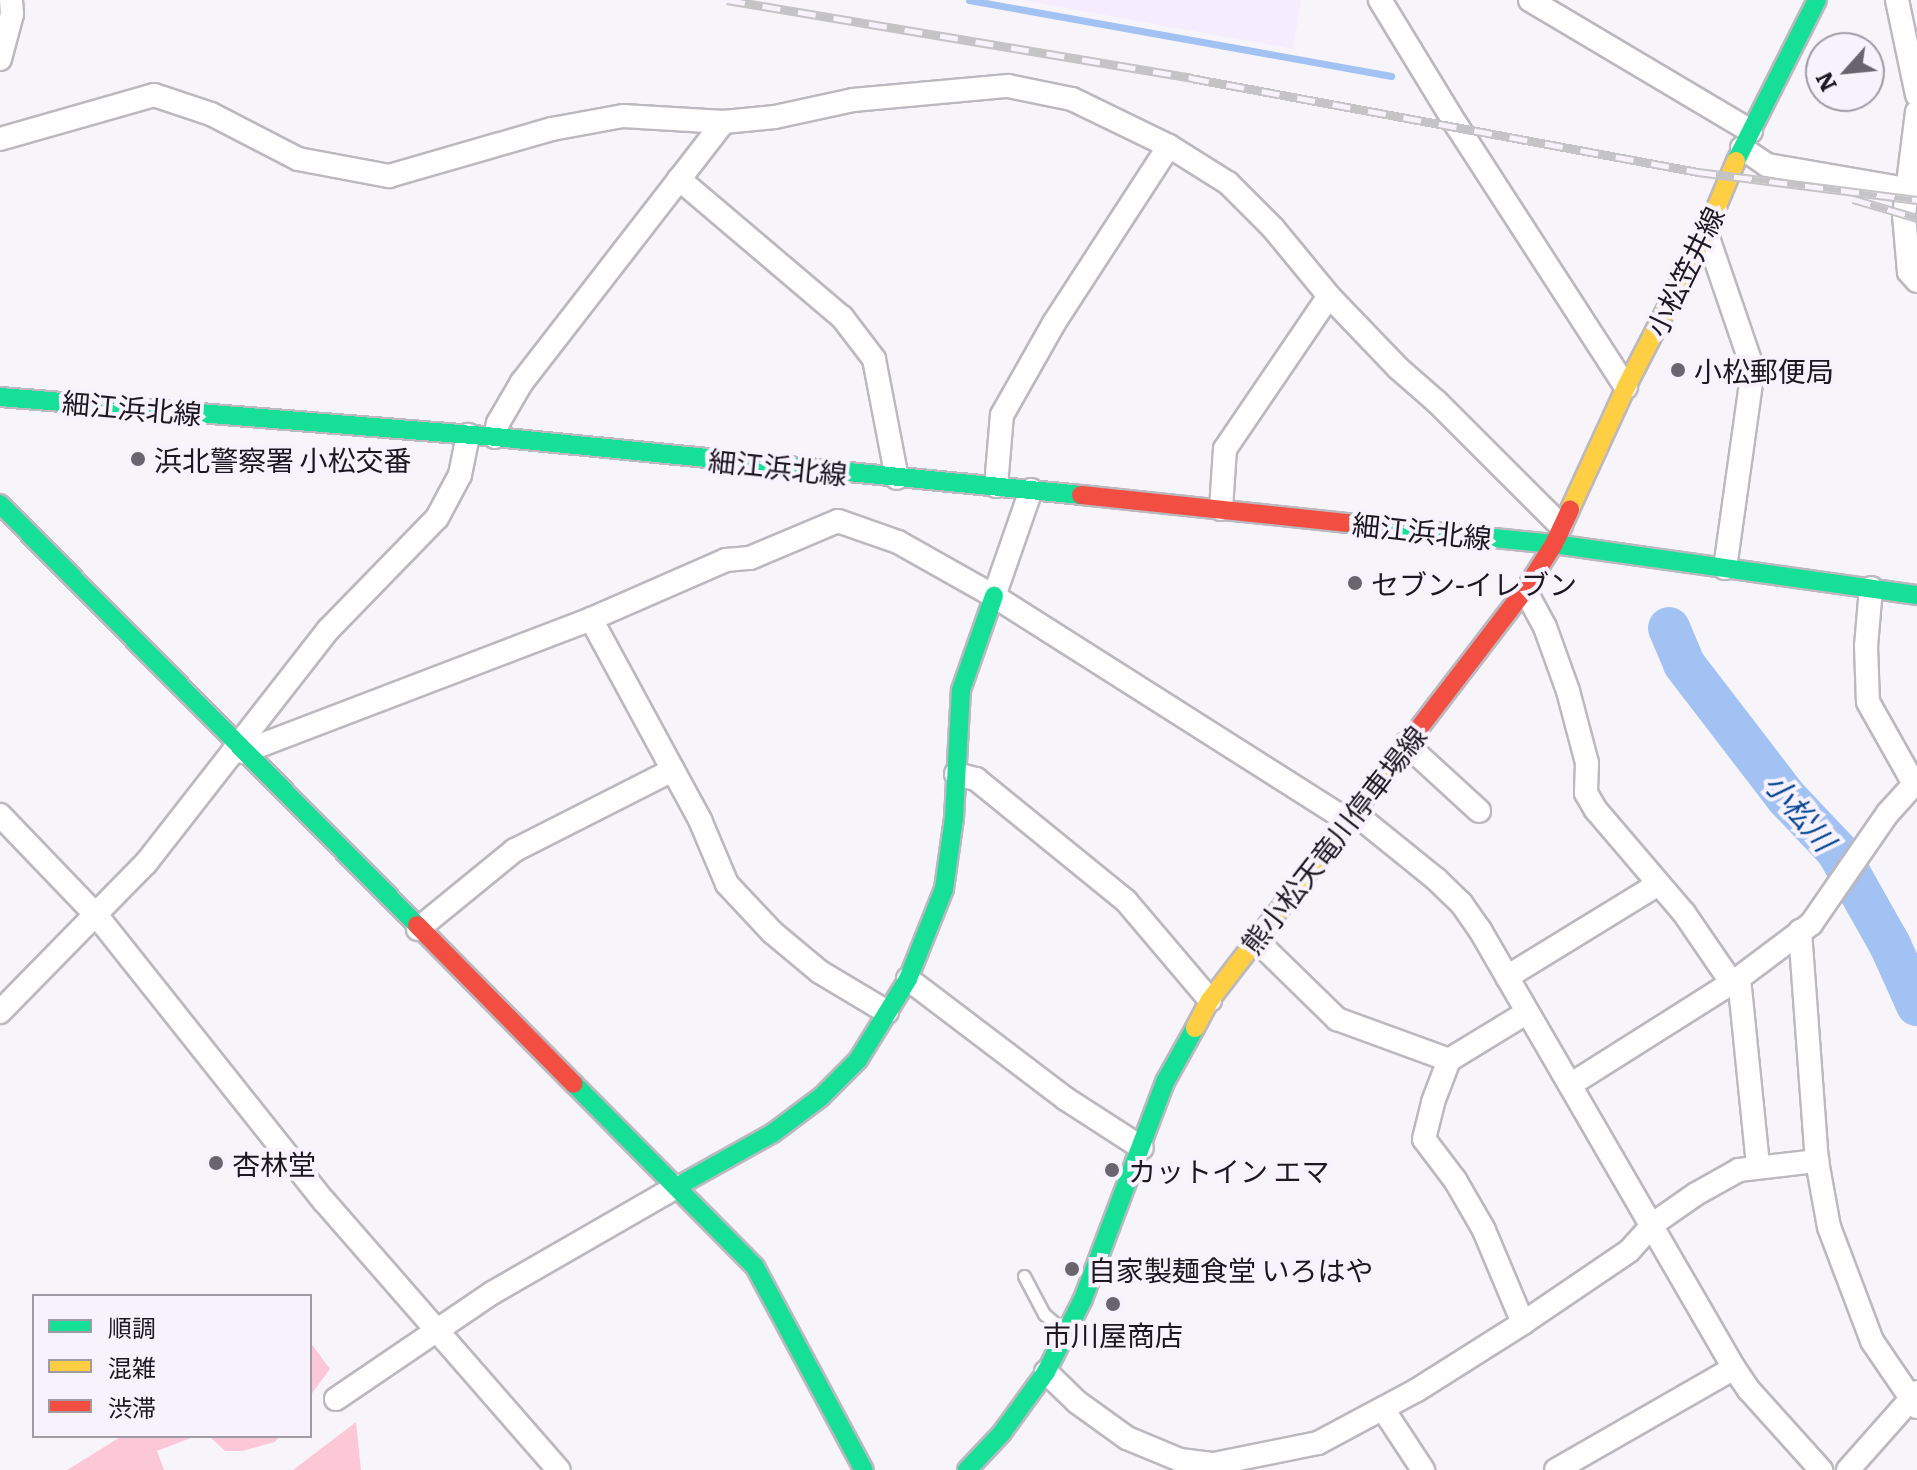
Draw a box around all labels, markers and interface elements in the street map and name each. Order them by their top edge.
north arrow [1805,32,1885,112]
text: N [1806,66,1844,98]
street label: 小松笠井線 [1638,201,1730,341]
place label: 小松郵便局 [1694,353,1834,387]
marker: 小松郵便局 [1669,361,1687,379]
street label: 細江浜北線 [61,384,203,430]
place label: 浜北警察署 小松交番 [154,442,412,476]
street label: 細江浜北線 [707,442,849,490]
marker: 浜北警察署 小松交番 [129,450,147,468]
street label: 細江浜北線 [1351,506,1493,554]
place label: セブン-イレブン [1371,566,1577,600]
marker: セブン-イレブン [1346,574,1364,592]
street label: 熊小松天竜川停車場線 [1234,718,1432,960]
water label: 小松川 [1758,765,1844,857]
place label: 杏林堂 [232,1146,316,1180]
place label: カットイン エマ [1128,1153,1330,1187]
marker: 杏林堂 [207,1154,225,1172]
marker: カットイン エマ [1103,1161,1121,1179]
place label: 自家製麺食堂 いろはや [1088,1252,1374,1286]
marker: 自家製麺食堂 いろはや [1063,1260,1081,1278]
legend [32,1294,312,1438]
marker: 市川屋商店 [1104,1295,1122,1313]
text: 順調 [108,1309,156,1344]
place label: 市川屋商店 [1043,1317,1183,1351]
text: 混雑 [108,1349,156,1384]
text: 渋滞 [108,1389,156,1424]

